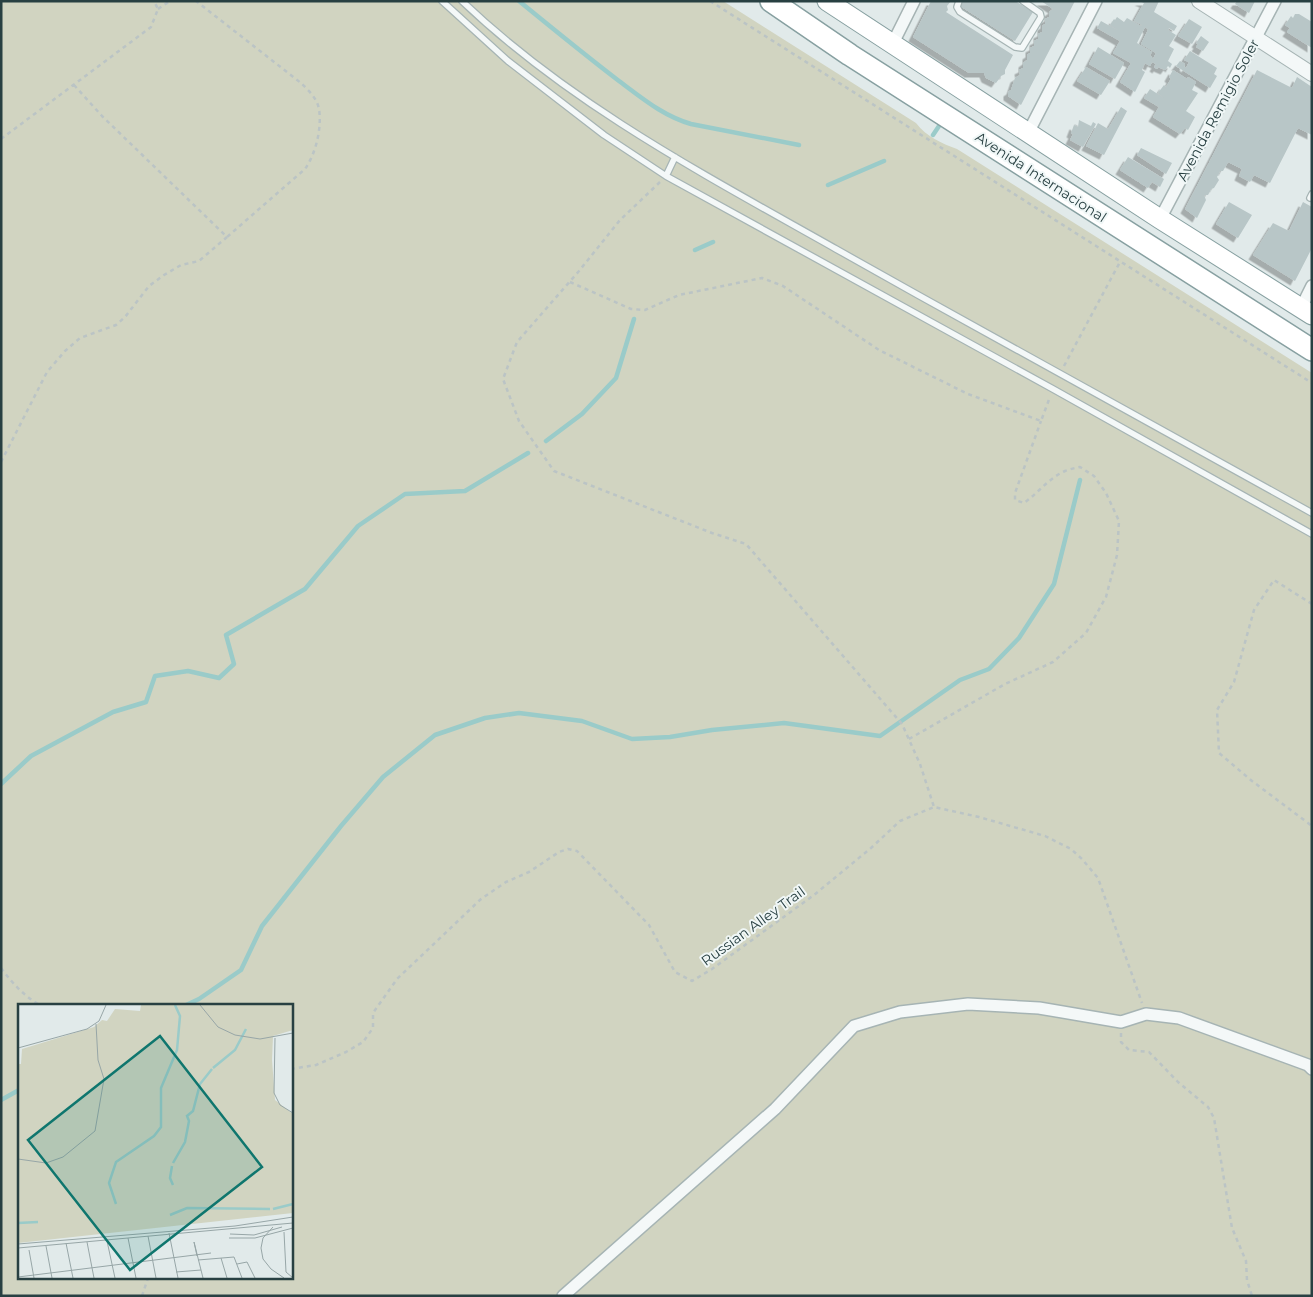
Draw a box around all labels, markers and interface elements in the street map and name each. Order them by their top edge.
street label: Avenida Remigio Soler [1173,36,1263,184]
street label: Avenida Internacional [972,128,1110,226]
street label: Russian Alley Trail [697,882,809,970]
inset map [18,1004,292,1280]

